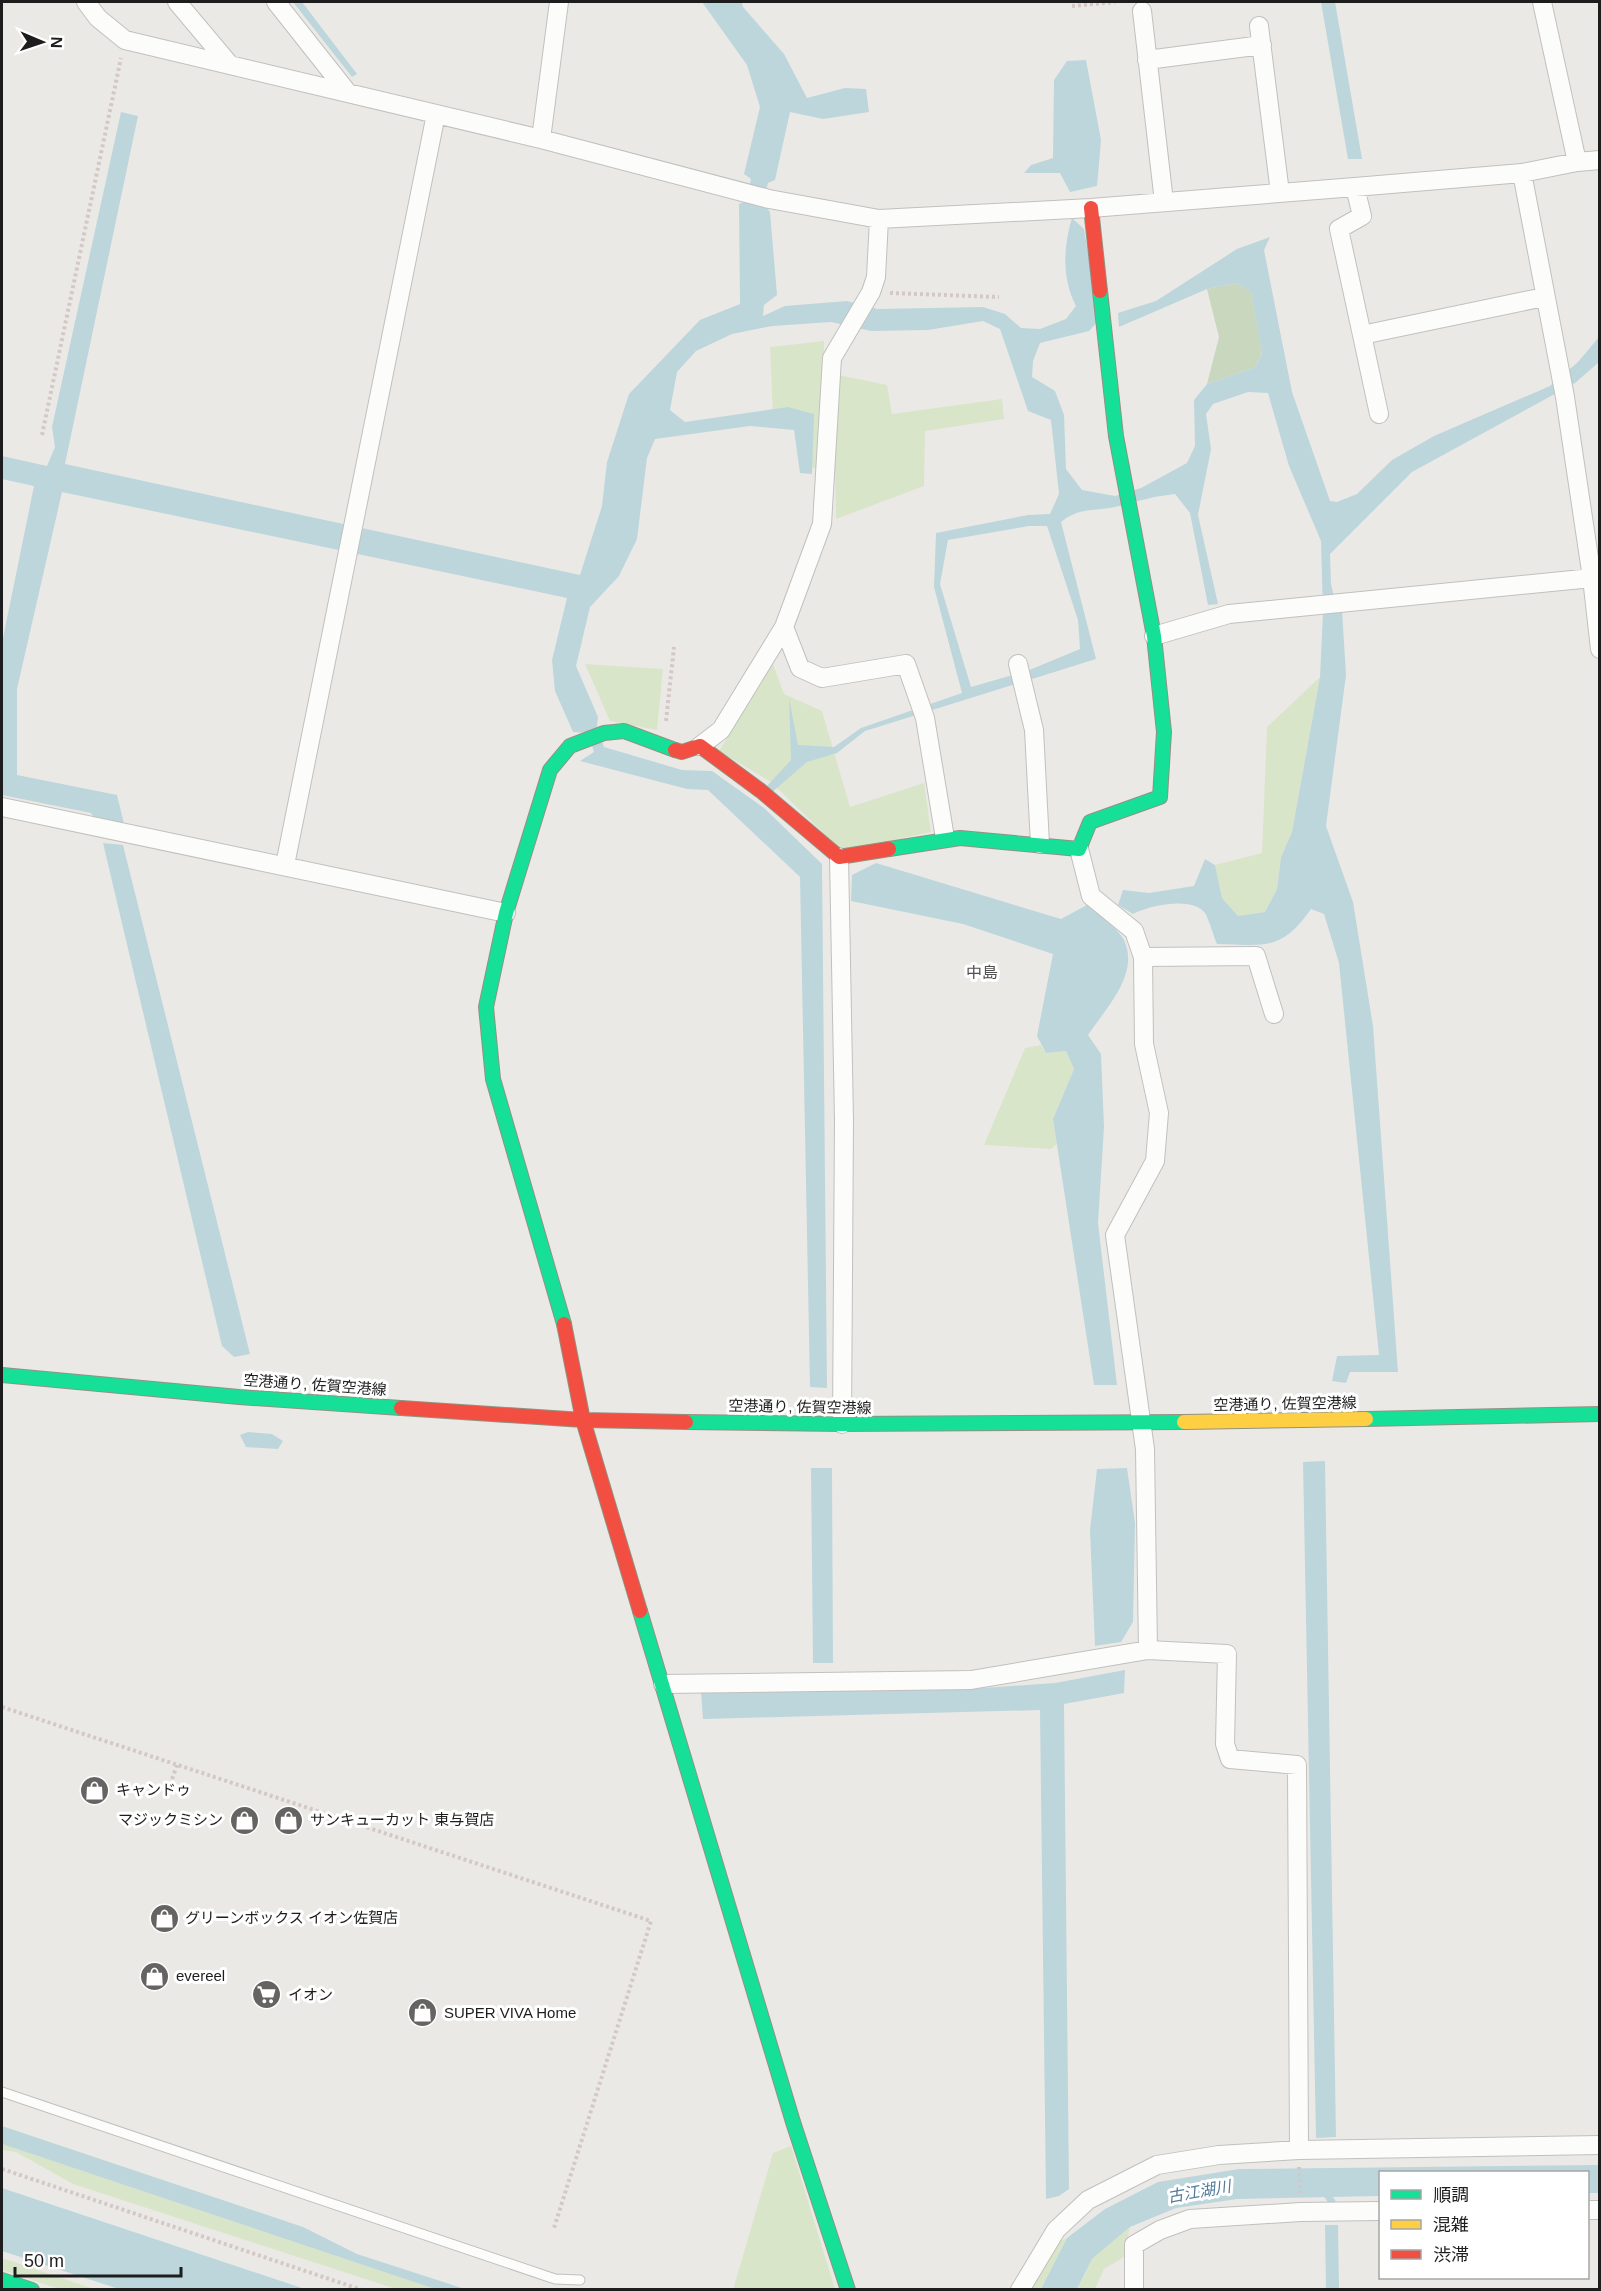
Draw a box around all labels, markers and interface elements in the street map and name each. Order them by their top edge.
north arrow [12,12,72,72]
text: N [48,36,65,49]
district label: 中島 [966,964,998,981]
street label: 空港通り, 佐賀空港線 [243,1371,387,1398]
street label: 空港通り, 佐賀空港線 [1213,1394,1357,1413]
street label: 空港通り, 佐賀空港線 [728,1397,872,1416]
shop icon: キャンドゥ [79,1774,111,1806]
place label: キャンドゥ [116,1781,191,1798]
shop icon: マジックミシン [228,1804,260,1836]
shop icon: サンキューカット 東与賀店 [273,1804,305,1836]
place label: マジックミシン [118,1811,223,1828]
place label: サンキューカット 東与賀店 [310,1811,494,1828]
shop icon: グリーンボックス イオン佐賀店 [148,1902,180,1934]
place label: グリーンボックス イオン佐賀店 [185,1909,398,1926]
shop icon: evereel [139,1960,171,1992]
place label: evereel [176,1967,225,1984]
supermarket icon: イオン [251,1979,283,2011]
place label: イオン [288,1986,333,2003]
shop icon: SUPER VIVA Home [407,1997,439,2029]
place label: SUPER VIVA Home [444,2004,576,2021]
legend [1379,2171,1589,2279]
water label: 古江湖川 [1166,2177,1234,2205]
text: 順調 [1433,2185,1469,2205]
text: 混雑 [1433,2215,1469,2235]
scale bar [15,2240,182,2278]
text: 渋滞 [1433,2245,1469,2265]
text: 50 m [24,2251,64,2271]

